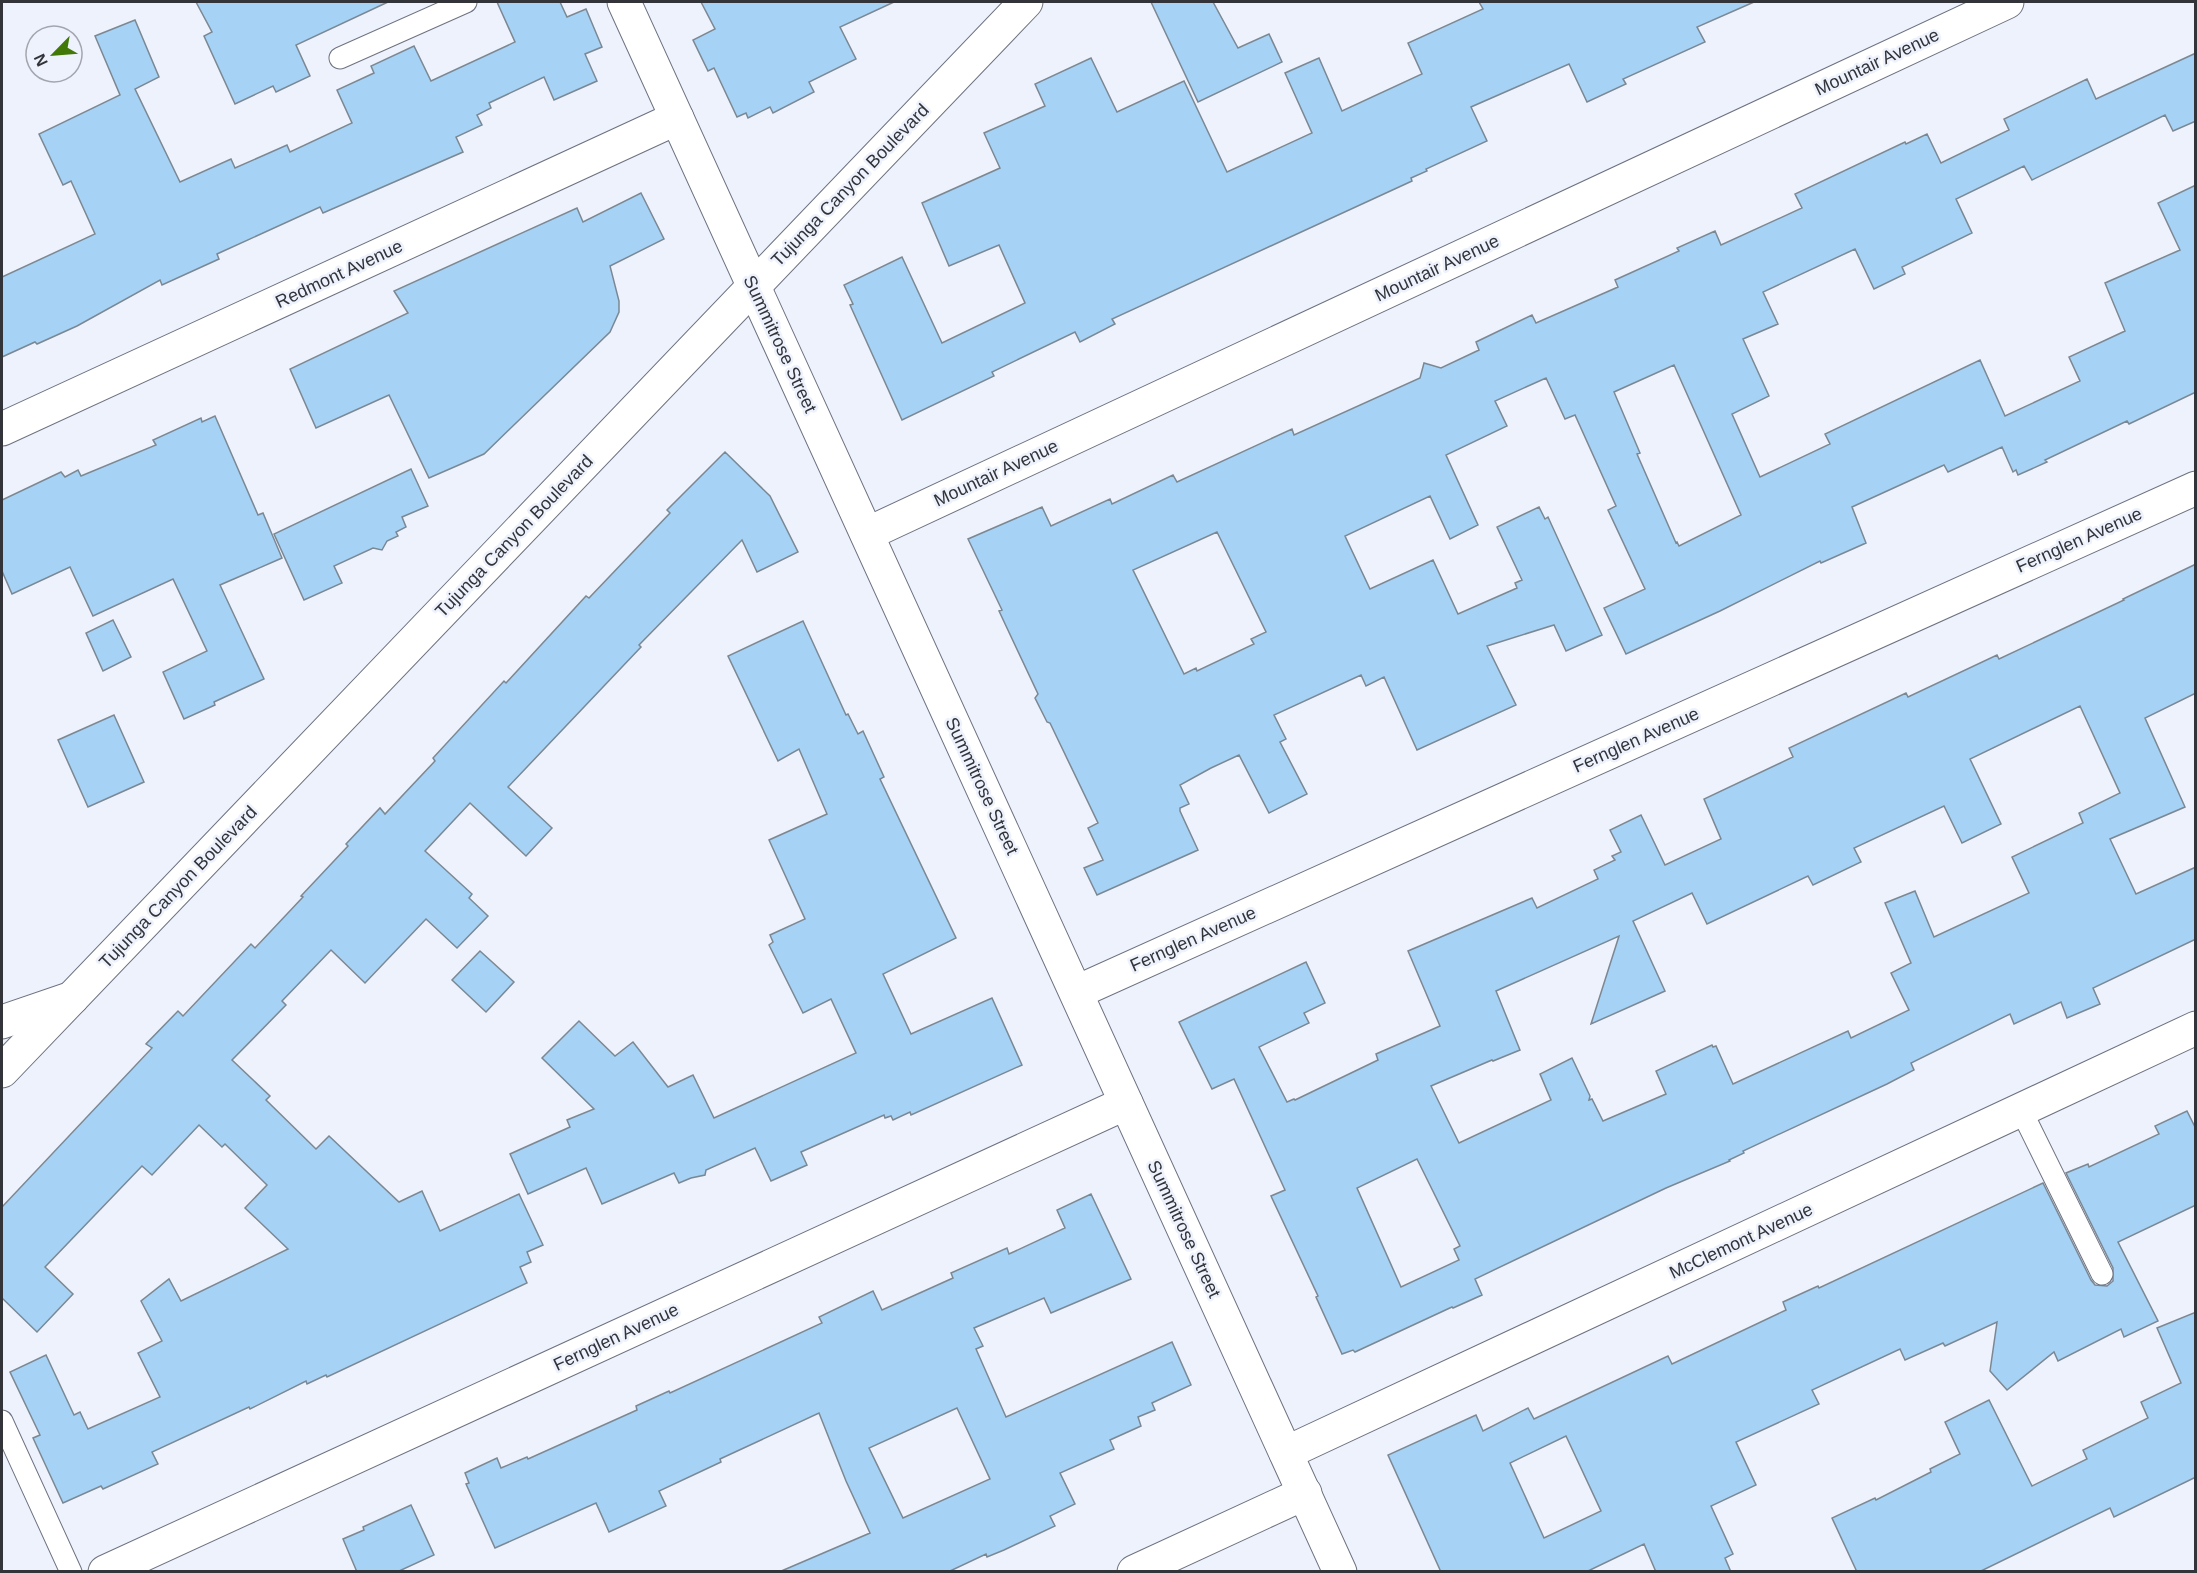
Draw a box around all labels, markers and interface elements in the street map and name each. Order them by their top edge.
north arrow [24,24,84,84]
street label: Mountair Avenue [1812,24,1942,100]
text: N [31,51,51,69]
street label: Tujunga Canyon Boulevard [767,100,933,270]
street label: Mountair Avenue [1372,230,1502,306]
street label: Redmont Avenue [272,236,406,312]
street label: Summitrose Street [739,272,821,416]
street label: Mountair Avenue [931,435,1061,511]
street label: Tujunga Canyon Boulevard [431,451,597,621]
street label: Fernglen Avenue [2013,503,2145,577]
street label: Fernglen Avenue [1570,703,1702,777]
street label: Summitrose Street [941,714,1023,858]
street label: Tujunga Canyon Boulevard [95,802,261,972]
street label: Fernglen Avenue [1127,902,1259,976]
street label: Summitrose Street [1143,1157,1225,1301]
street label: McClemont Avenue [1666,1199,1816,1283]
street label: Fernglen Avenue [550,1299,682,1375]

